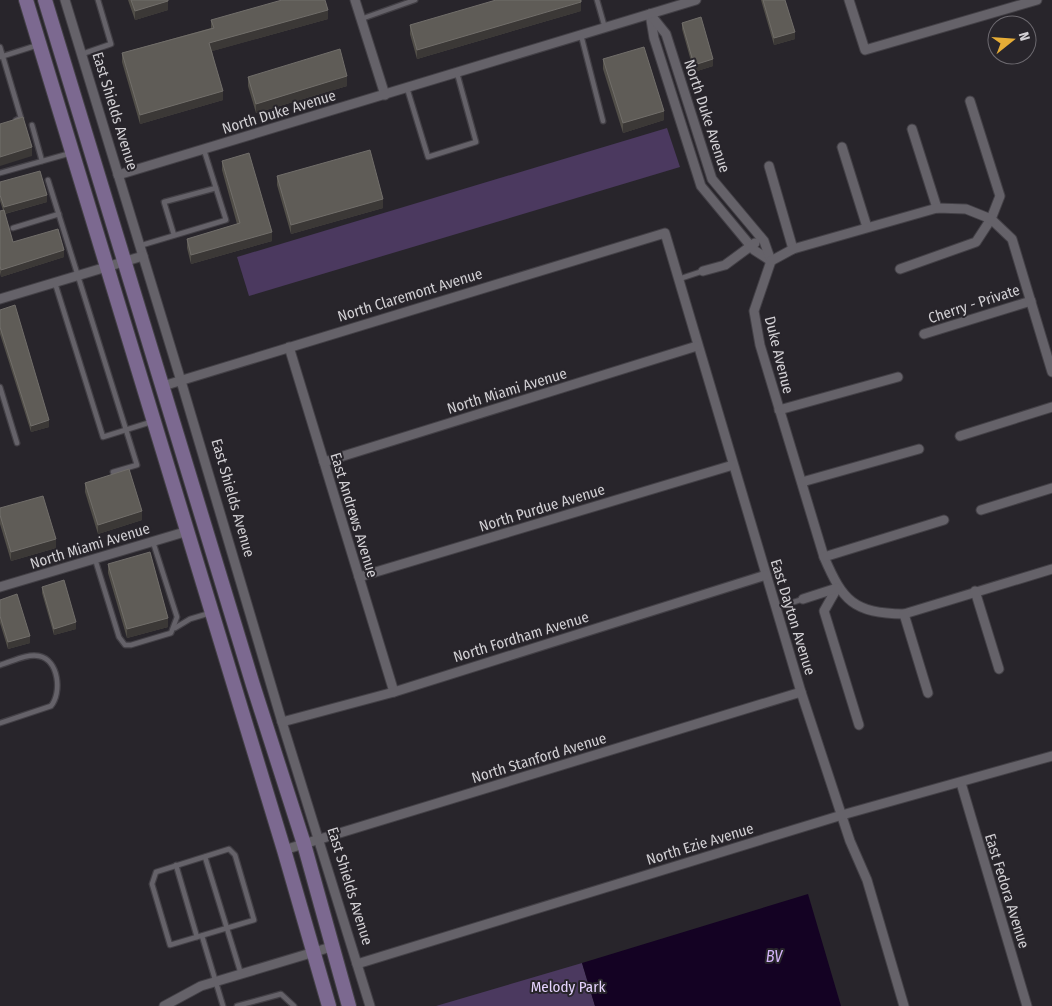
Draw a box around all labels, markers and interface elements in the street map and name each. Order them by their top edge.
north arrow [987,15,1037,65]
text: N [1015,30,1033,43]
street label: East Shields Avenue [88,50,142,172]
street label: North Duke Avenue [680,57,734,175]
street label: North Duke Avenue [220,86,338,138]
street label: North Claremont Avenue [335,264,485,326]
street label: Cherry - Private [926,281,1022,327]
street label: Duke Avenue [761,314,797,396]
street label: North Miami Avenue [445,364,569,418]
street label: East Shields Avenue [207,437,259,559]
street label: East Andrews Avenue [326,450,382,580]
street label: North Purdue Avenue [477,480,607,536]
street label: North Miami Avenue [28,519,152,573]
street label: East Dayton Avenue [767,557,819,677]
street label: North Fordham Avenue [451,608,591,666]
street label: North Stanford Avenue [469,729,609,787]
street label: North Ezie Avenue [644,819,756,869]
street label: East Shields Avenue [323,825,377,947]
street label: East Fedora Avenue [981,831,1033,951]
water label: BV [766,947,783,966]
park label: Melody Park [531,978,605,996]

